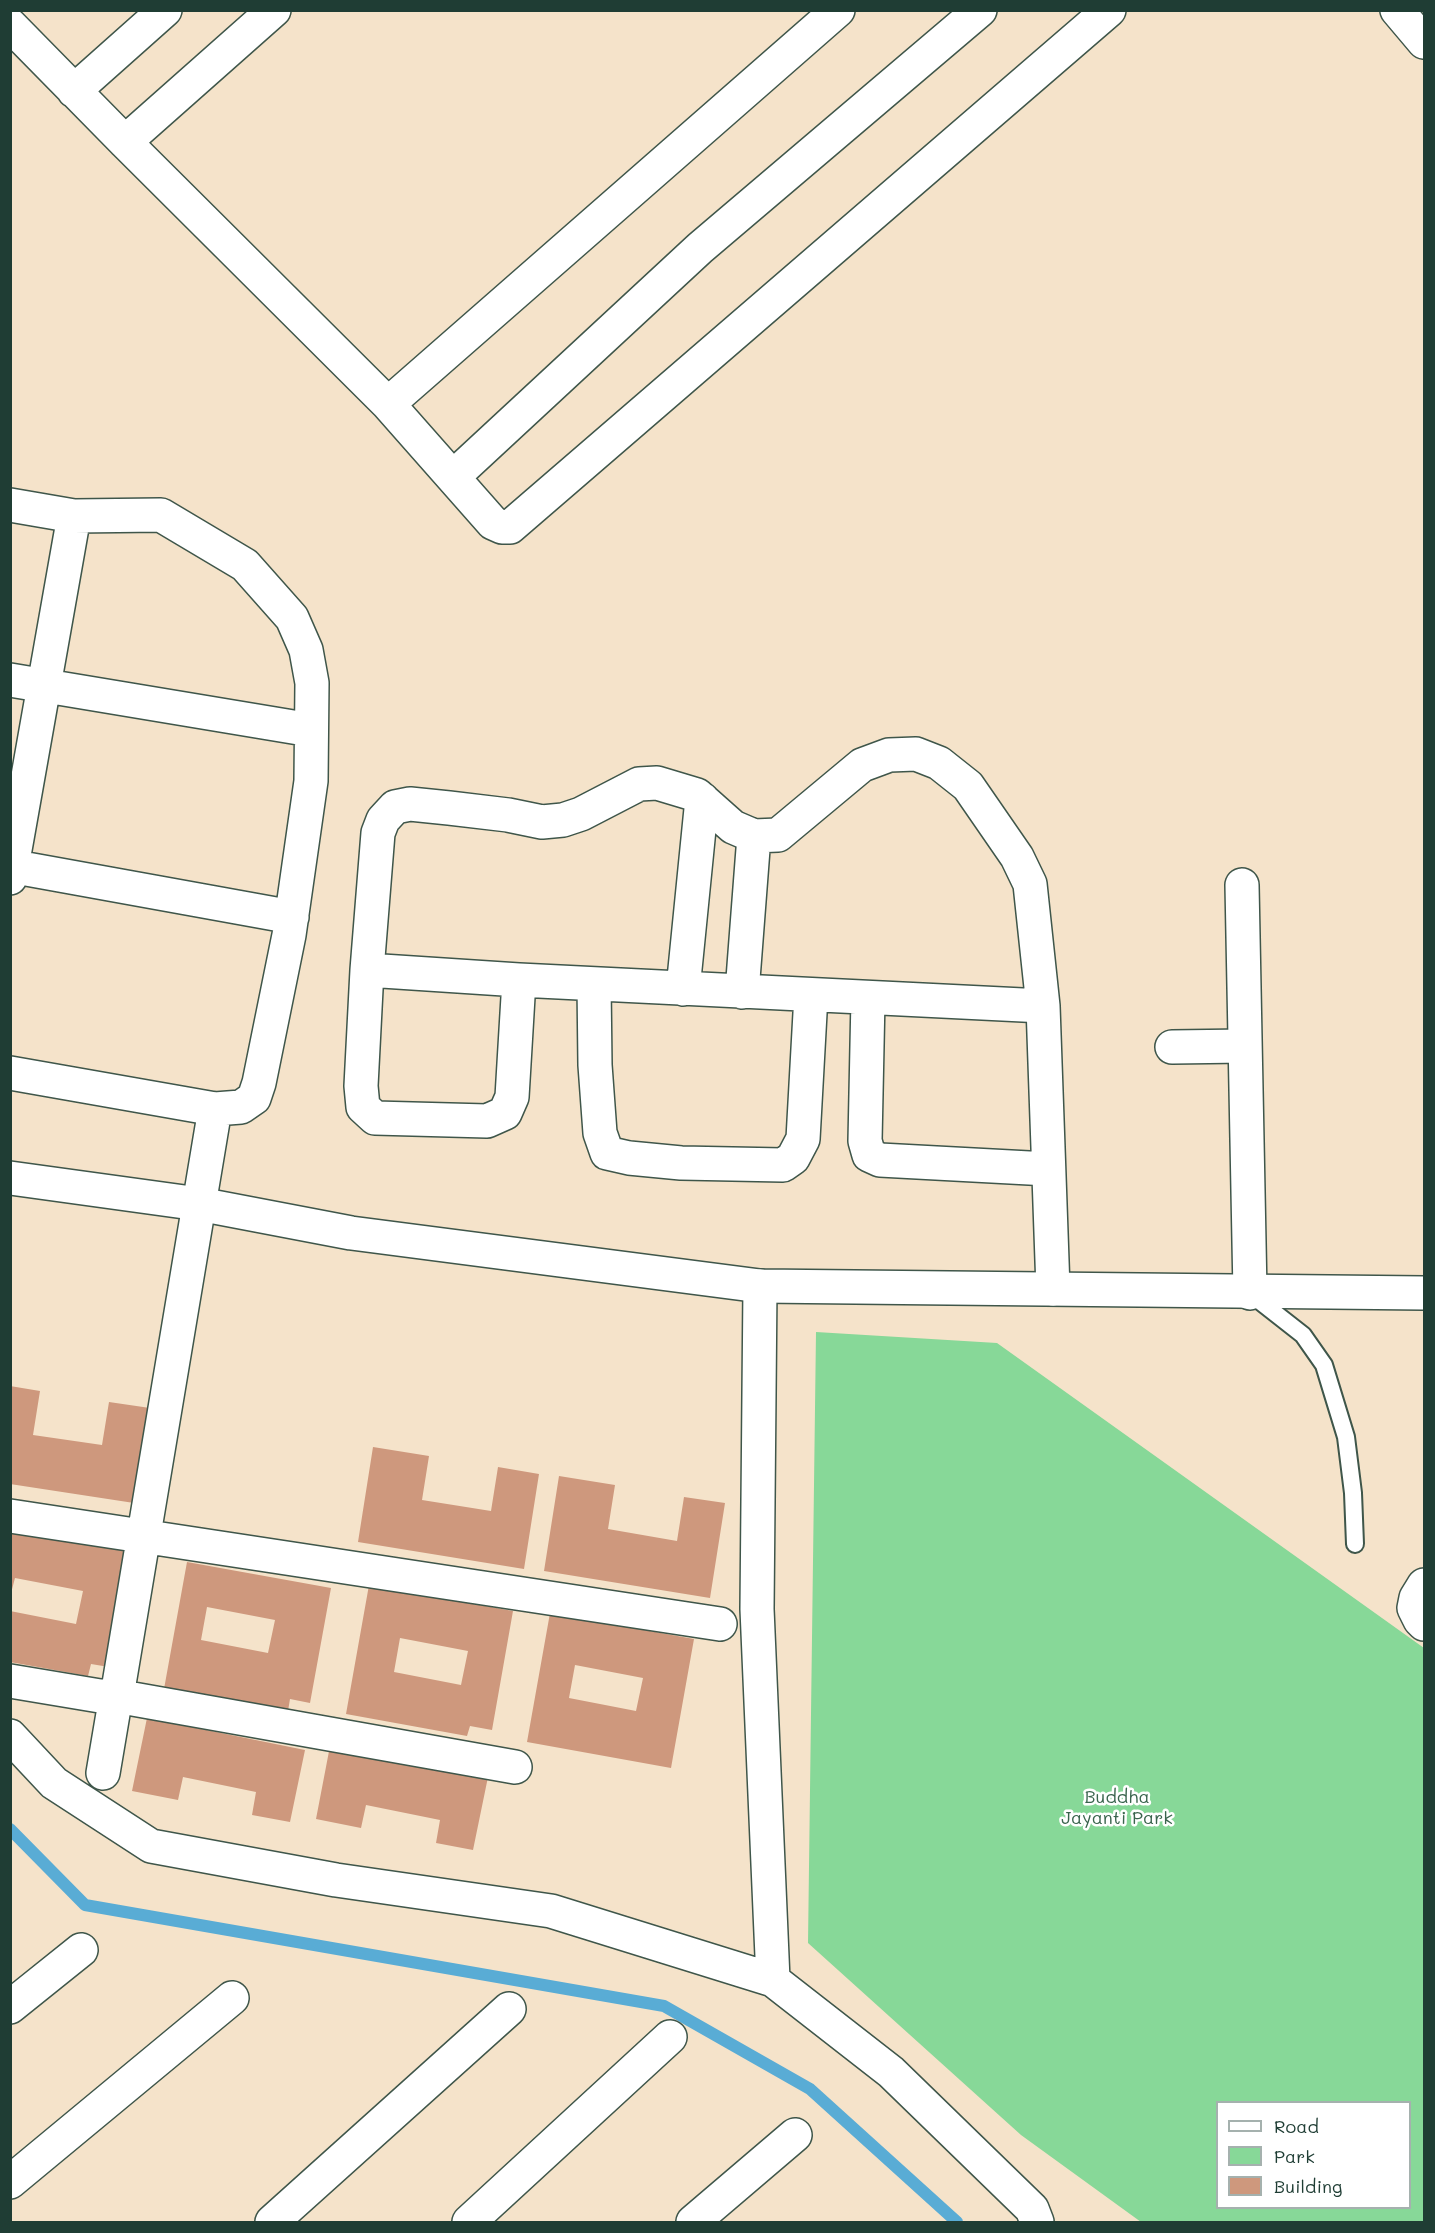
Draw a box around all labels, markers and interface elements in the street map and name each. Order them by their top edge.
park label: Buddha Jayanti Park [1061,1786,1173,1828]
legend [1216,2101,1411,2209]
text: Road [1274,2114,1319,2138]
text: Park [1274,2144,1315,2168]
text: Building [1274,2174,1342,2198]

